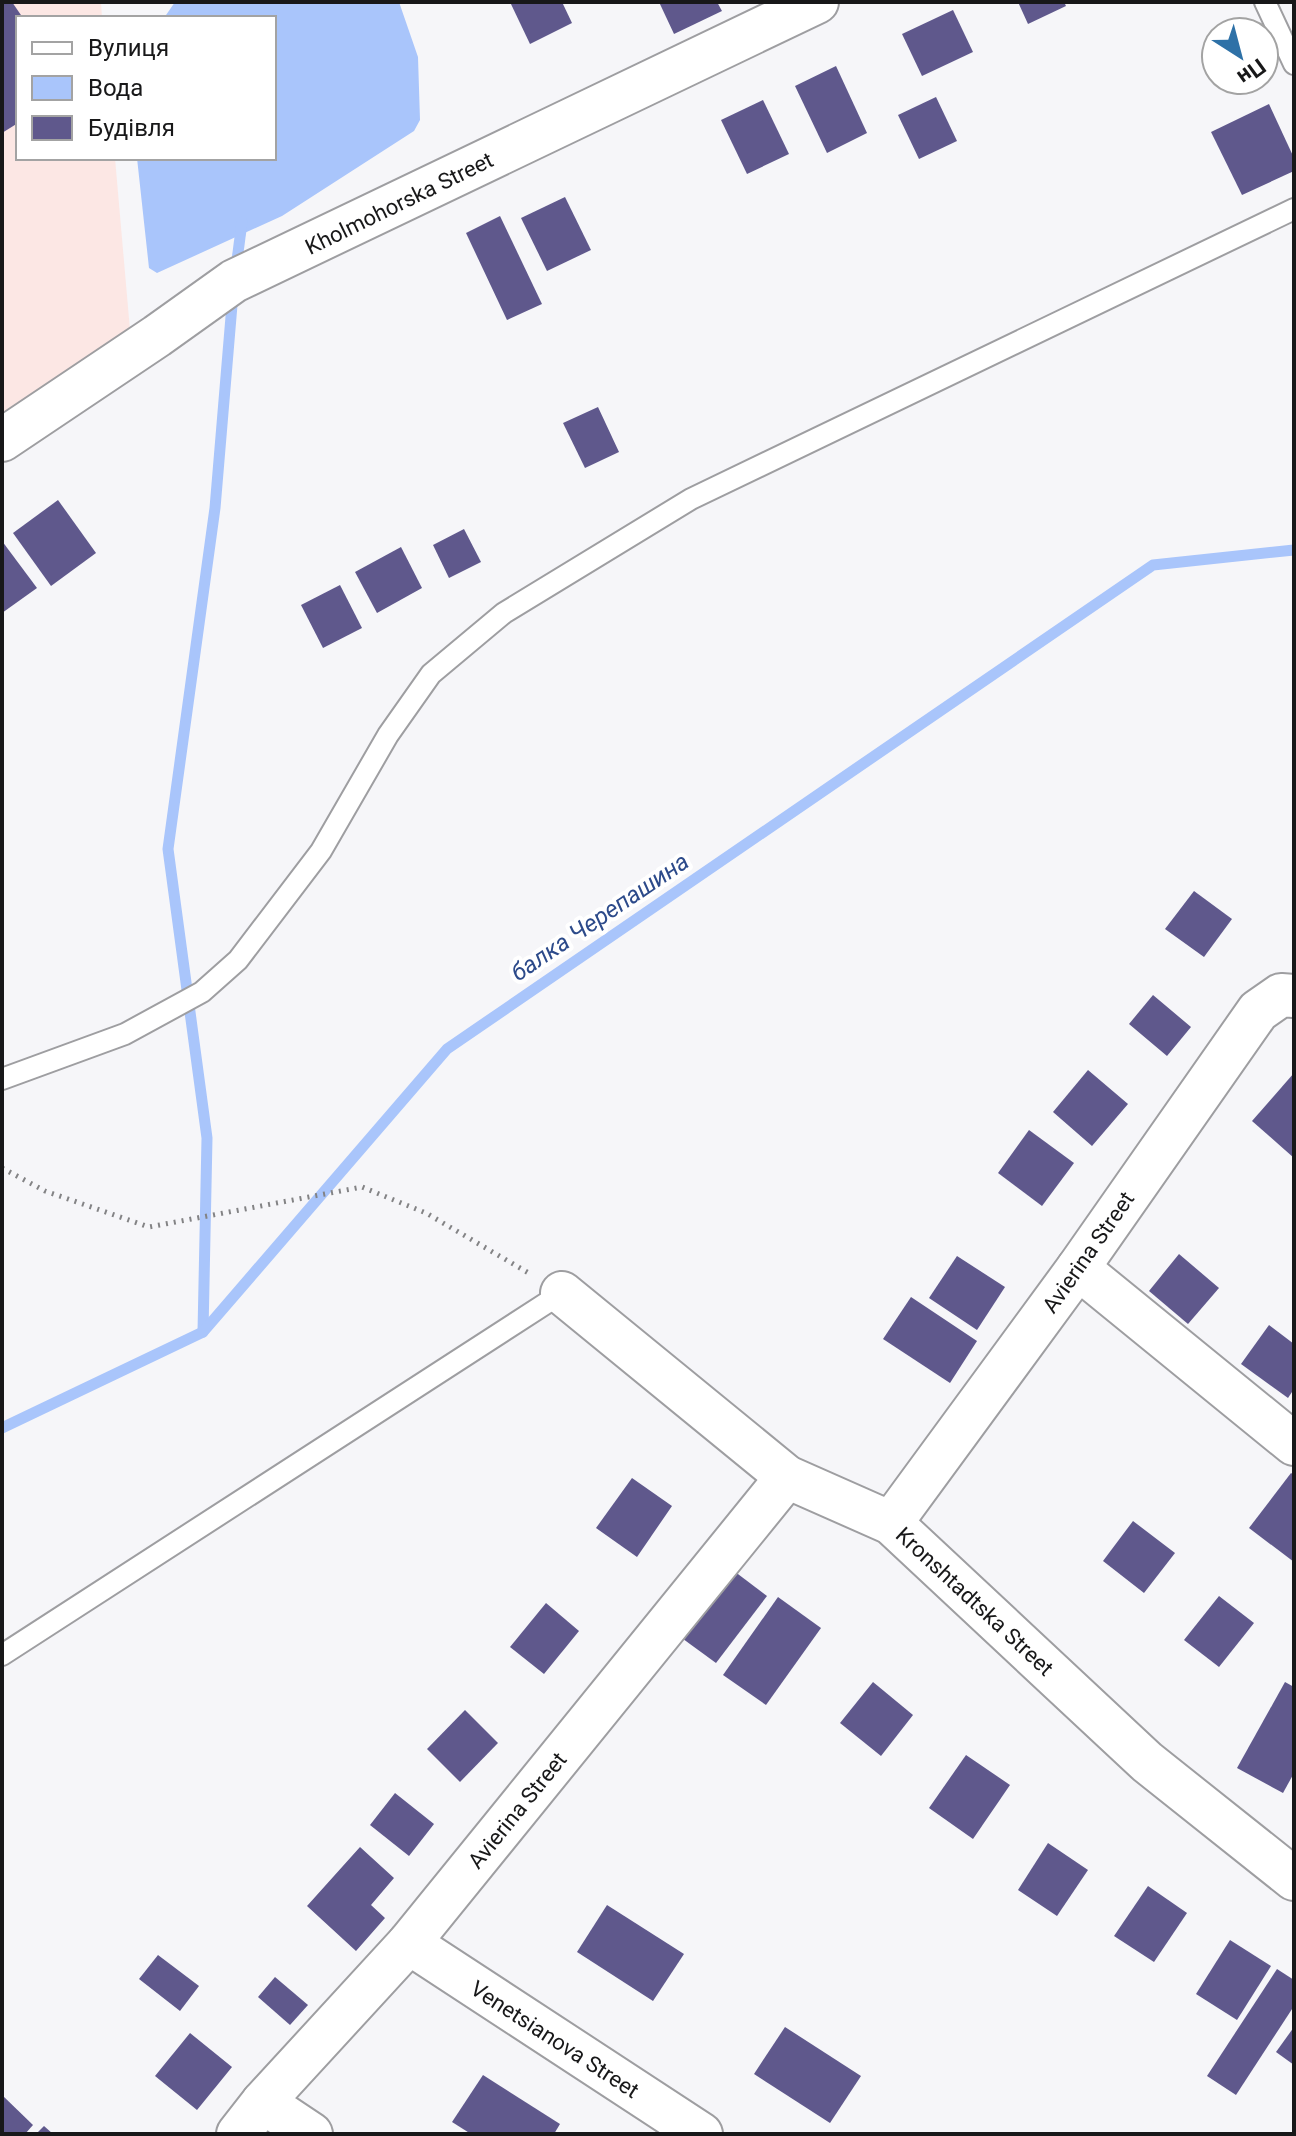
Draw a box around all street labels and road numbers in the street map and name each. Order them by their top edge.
street label: Kholmohorska Street [301,147,497,260]
street label: Avierina Street [1037,1187,1139,1318]
street label: Kronshtadtska Street [891,1522,1058,1681]
street label: Avierina Street [463,1747,572,1873]
street label: Venetsianova Street [466,1976,643,2103]

